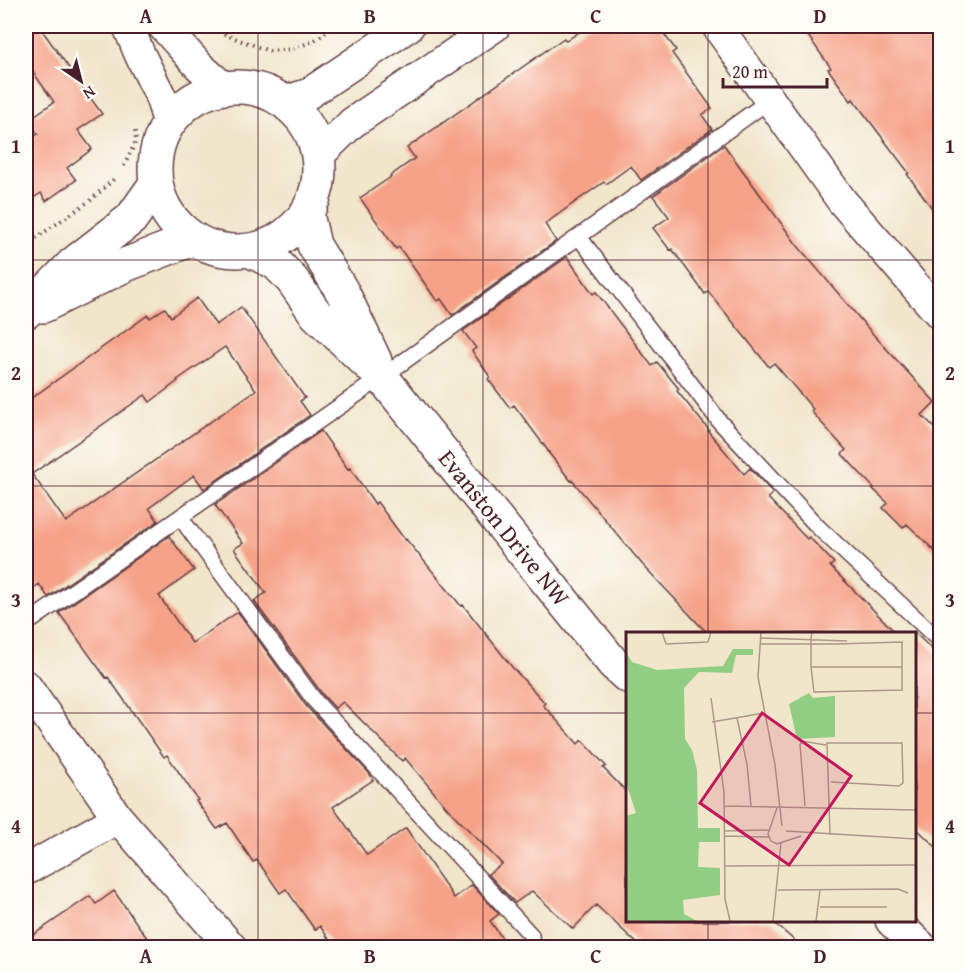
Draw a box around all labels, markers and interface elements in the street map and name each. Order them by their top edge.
text: A [140,1,153,30]
text: B [364,1,376,30]
text: C [590,1,602,30]
text: D [813,1,827,30]
north arrow [51,51,111,111]
scale bar [723,51,826,89]
text: 20 m [732,58,768,85]
text: N [78,80,101,106]
text: 1 [11,131,21,160]
text: 1 [945,131,955,160]
text: 2 [11,358,21,387]
text: 2 [945,358,955,387]
street label: Evanston Drive NW [430,442,579,614]
text: 3 [11,585,21,614]
text: 3 [945,585,955,614]
inset map [626,632,915,922]
text: 4 [11,811,21,840]
text: 4 [945,811,955,840]
text: A [140,941,153,970]
text: B [364,941,376,970]
text: C [590,941,602,970]
text: D [813,941,827,970]

